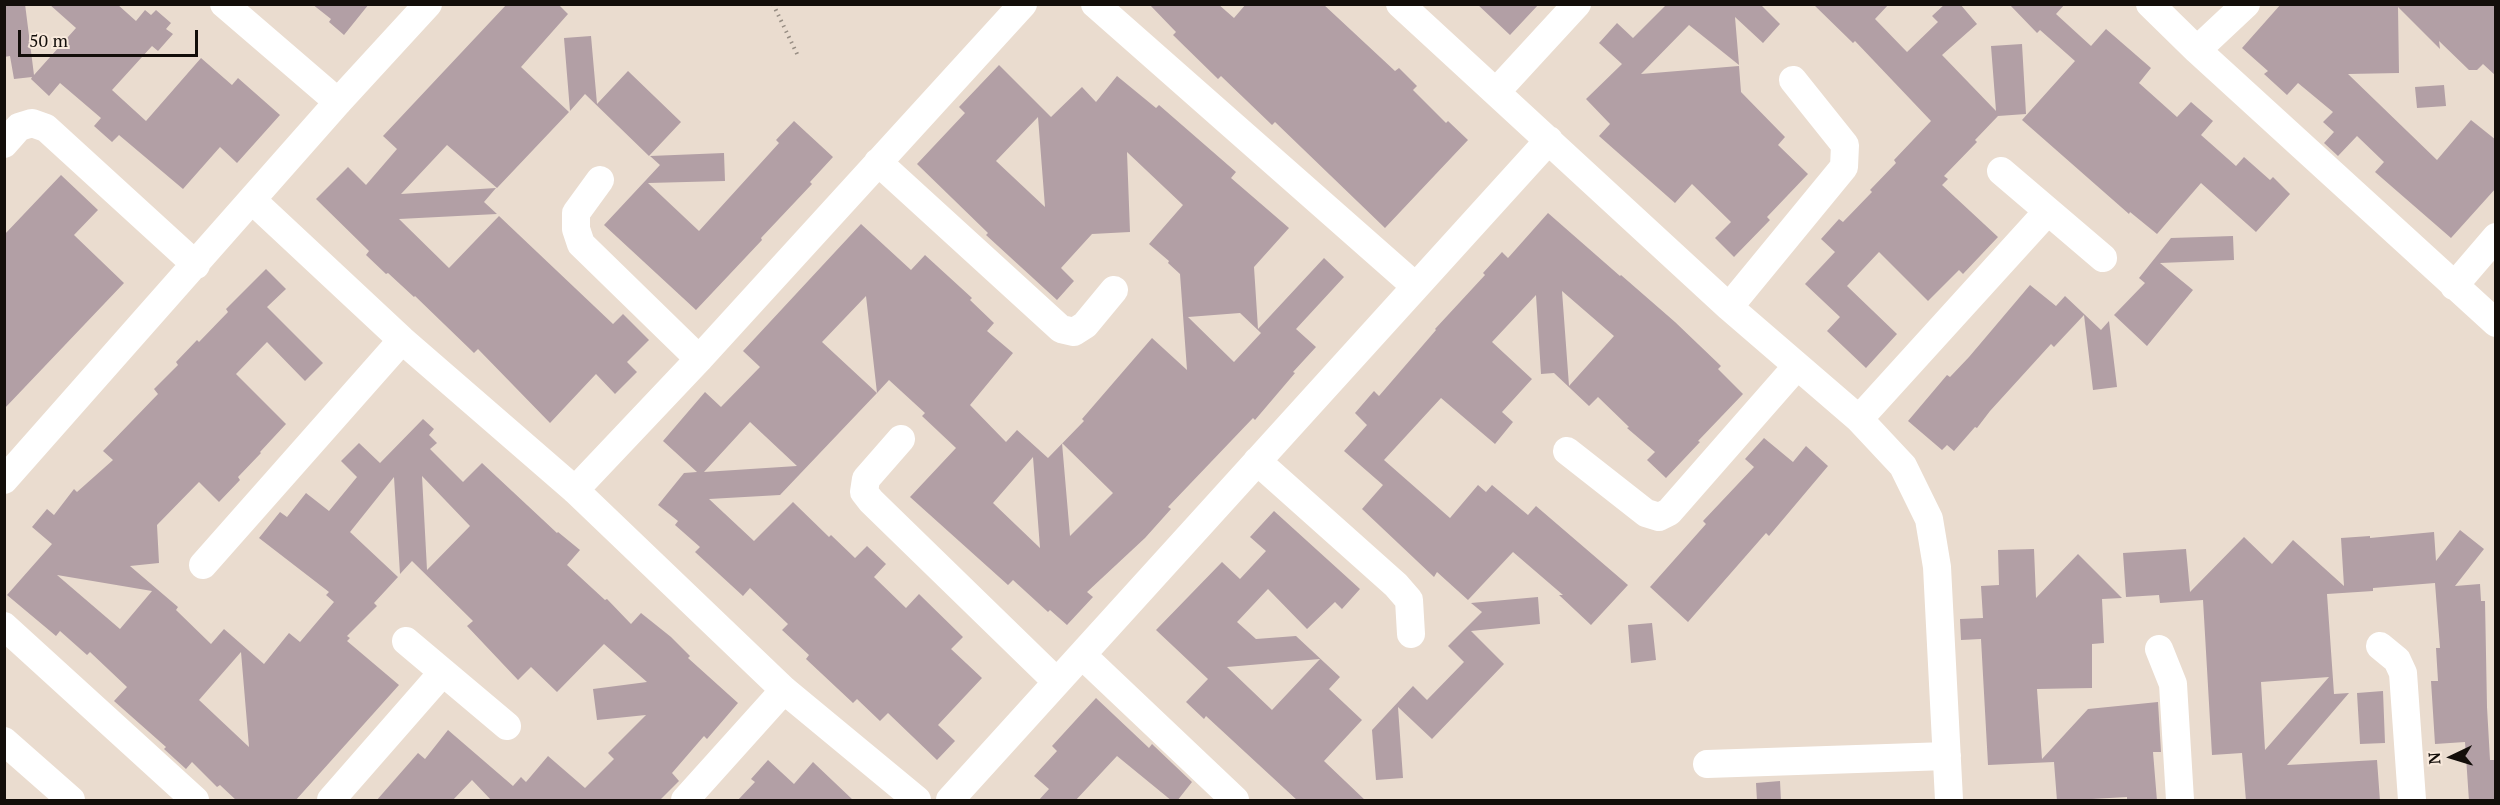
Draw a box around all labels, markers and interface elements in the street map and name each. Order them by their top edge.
scale bar [21,18,201,56]
text: 50 m [29,28,68,52]
north arrow [2422,727,2482,787]
text: N [2423,751,2445,765]

